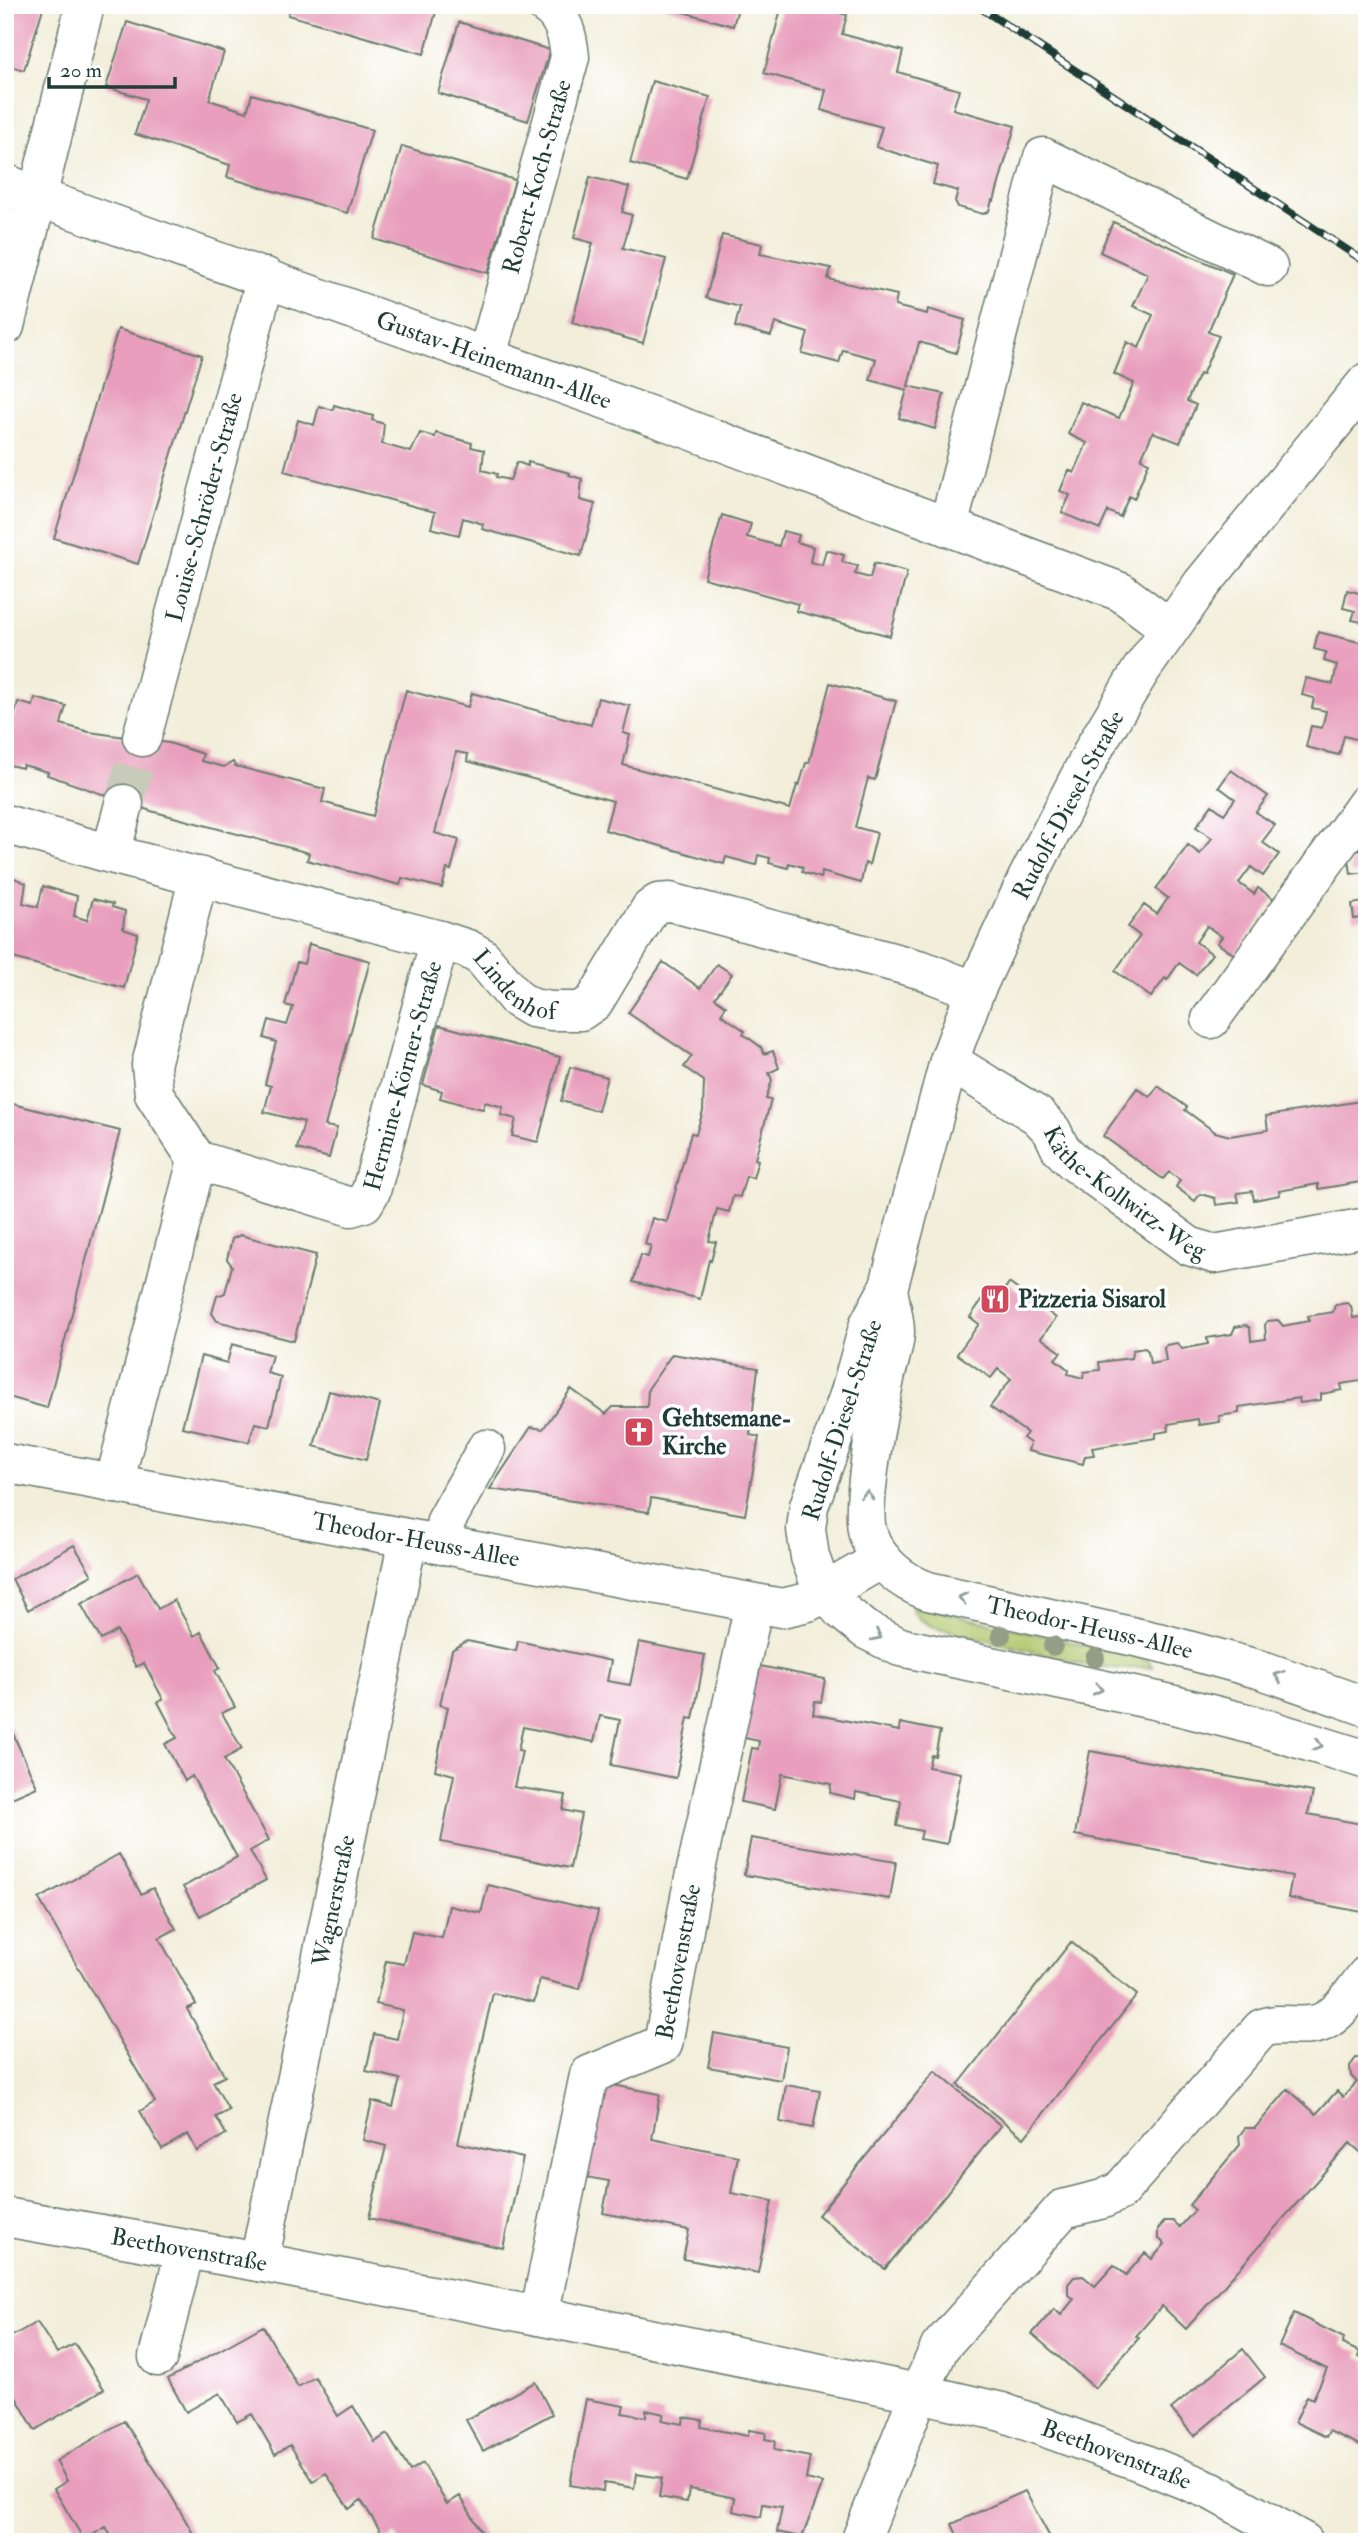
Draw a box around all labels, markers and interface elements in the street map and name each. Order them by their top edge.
scale bar [49,46,175,90]
text: 20 m [60,57,102,84]
street label: Robert-Koch-Straße [495,76,579,278]
street label: Gustav-Heinemann-Allee [372,304,616,417]
street label: Louise-Schröder-Straße [159,389,250,625]
street label: Rudolf-Diesel-Straße [1005,705,1131,905]
street label: Lindenhof [466,943,559,1027]
street label: Hermine-Körner-Straße [357,957,450,1194]
street label: Käthe-Kollwitz-Weg [1036,1121,1211,1267]
restaurant icon: Pizzeria Sisarol [978,1282,1012,1316]
place label: Pizzeria Sisarol [1018,1284,1167,1315]
street label: Rudolf-Diesel-Straße [795,1315,890,1525]
place label: Gehtsemane- Kirche [662,1403,792,1462]
church icon: Gehtsemane- Kirche [622,1415,656,1449]
one-way arrow [860,1489,875,1500]
street label: Theodor-Heuss-Allee [309,1506,522,1575]
street label: Theodor-Heuss-Allee [984,1589,1196,1667]
one-way arrow [957,1592,969,1607]
one-way arrow [870,1627,882,1641]
one-way arrow [1274,1670,1286,1684]
one-way arrow [1092,1680,1104,1695]
one-way arrow [1312,1736,1324,1751]
street label: Wagnerstraße [305,1832,363,1970]
street label: Beethovenstraße [649,1881,708,2042]
street label: Beethovenstraße [109,2221,270,2279]
street label: Beethovenstraße [1037,2413,1196,2497]

